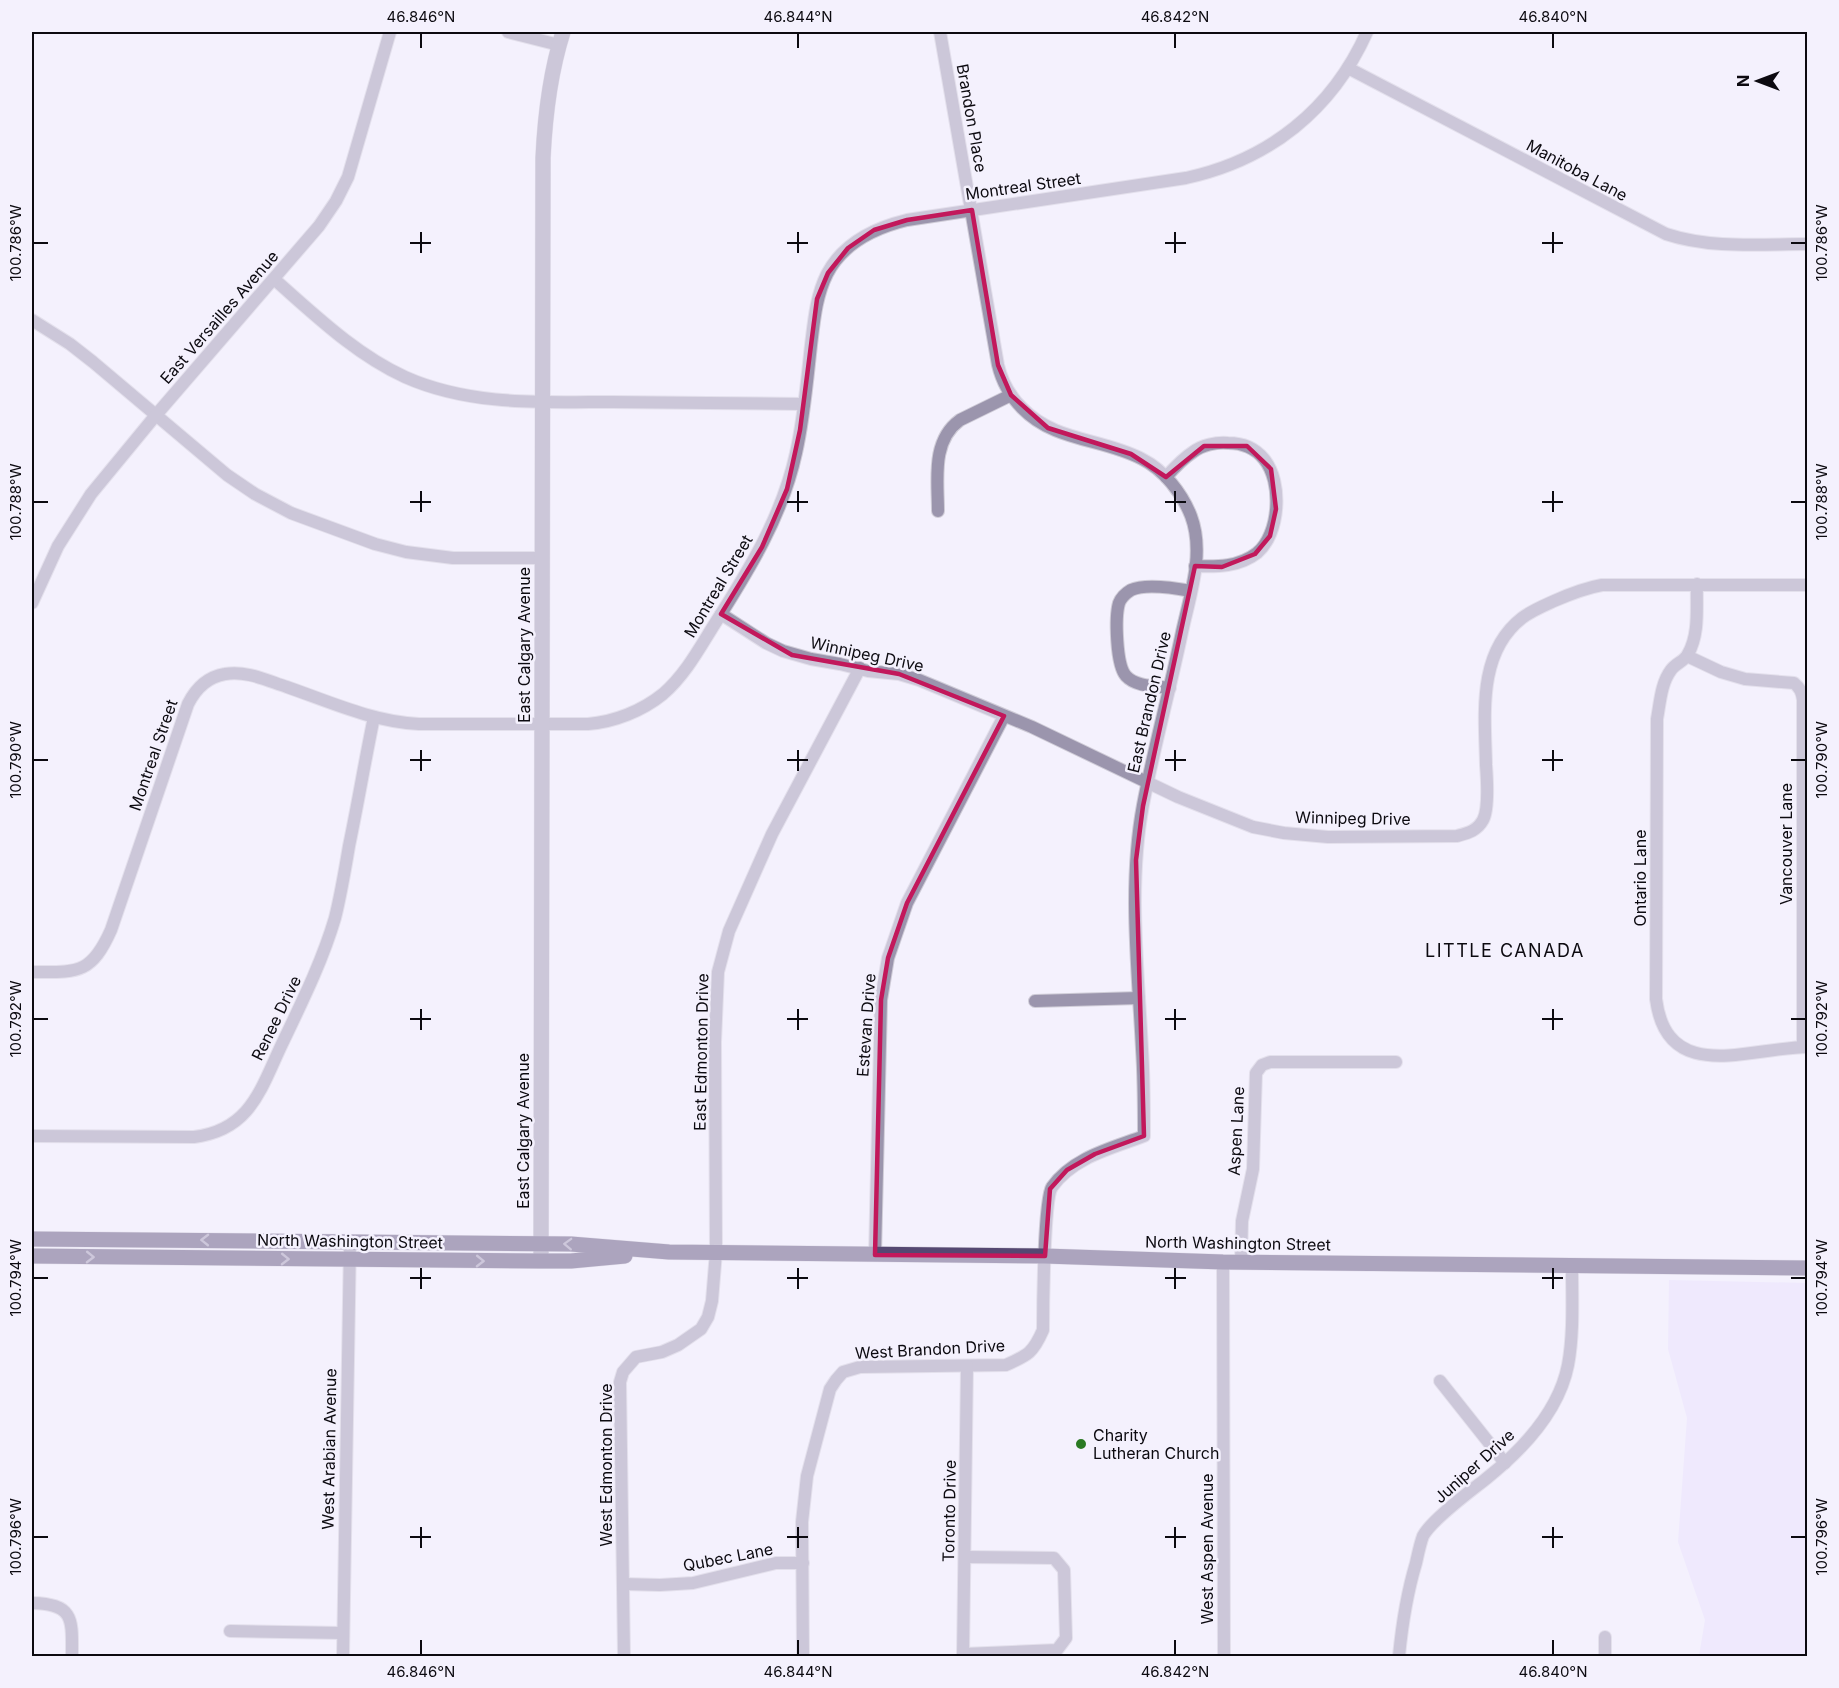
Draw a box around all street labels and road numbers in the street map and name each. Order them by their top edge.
street label: Brandon Place [953,62,991,174]
street label: Manitoba Lane [1523,135,1631,205]
street label: Montreal Street [964,168,1082,204]
street label: East Versailles Avenue [156,246,282,388]
street label: Montreal Street [679,531,757,641]
street label: East Calgary Avenue [514,567,534,723]
street label: East Brandon Drive [1123,629,1175,775]
street label: Winnipeg Drive [808,632,926,676]
street label: Montreal Street [125,697,181,813]
street label: Vancouver Lane [1776,783,1796,905]
street label: Winnipeg Drive [1295,807,1411,829]
street label: Ontario Lane [1630,829,1650,927]
street label: Renee Drive [247,972,305,1064]
street label: East Edmonton Drive [690,973,712,1131]
street label: Estevan Drive [852,973,880,1077]
street label: East Calgary Avenue [513,1053,533,1209]
street label: Aspen Lane [1224,1086,1248,1176]
street label: North Washington Street [257,1229,443,1253]
street label: North Washington Street [1145,1231,1331,1255]
street label: West Brandon Drive [854,1335,1006,1363]
street label: West Arabian Avenue [318,1368,340,1530]
street label: West Edmonton Drive [596,1383,616,1547]
street label: Juniper Drive [1430,1425,1518,1507]
street label: Toronto Drive [938,1460,960,1562]
street label: West Aspen Avenue [1197,1473,1217,1625]
street label: Qubec Lane [681,1538,775,1576]

